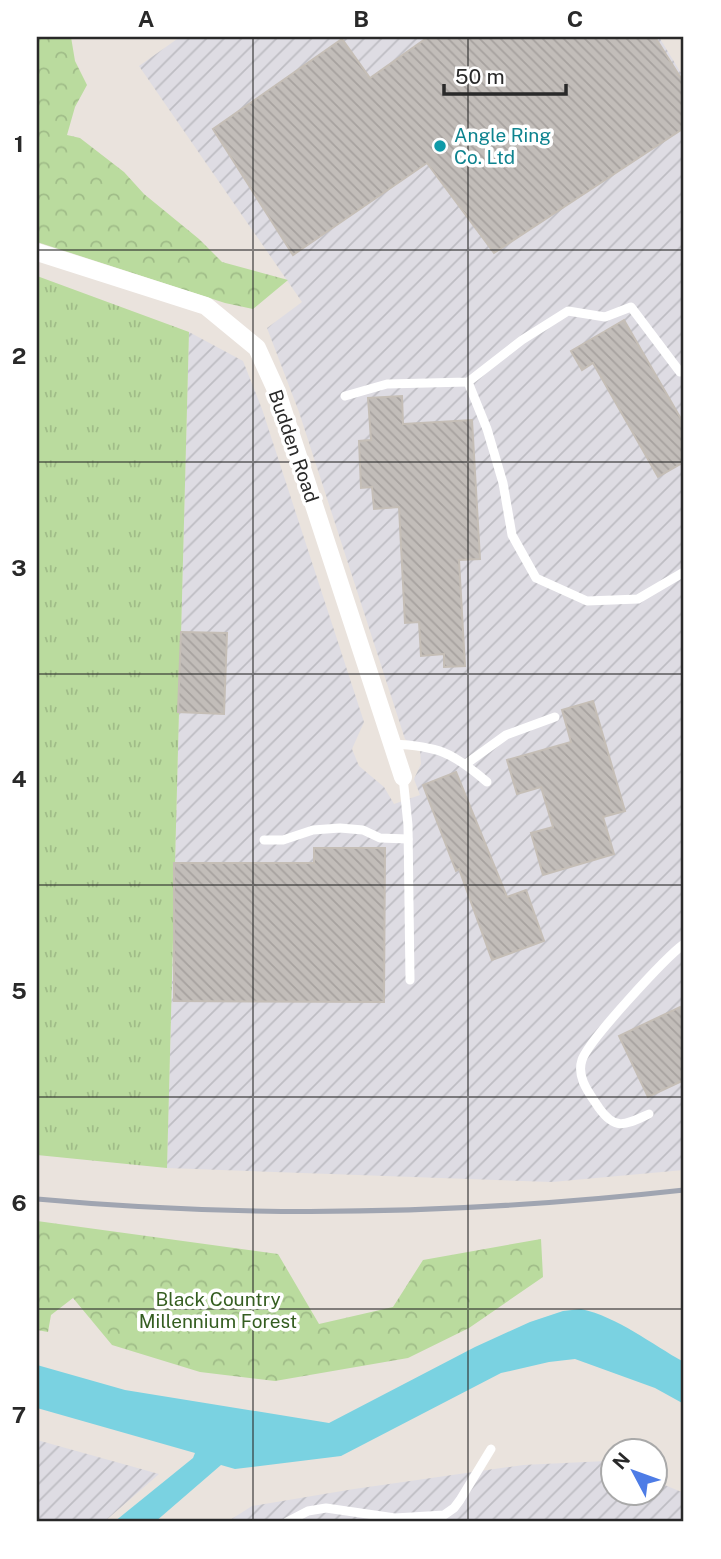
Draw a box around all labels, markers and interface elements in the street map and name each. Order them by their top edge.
text: A [138,5,155,32]
text: B [353,5,369,32]
text: C [567,5,583,32]
scale bar [444,52,567,96]
text: 50 m [455,64,505,89]
place label: Angle Ring Co. Ltd [454,124,551,168]
text: 1 [14,130,24,157]
marker: Angle Ring Co. Ltd [432,138,448,154]
text: 2 [12,342,26,369]
street label: Budden Road [264,387,324,505]
text: 3 [11,554,27,581]
text: 4 [11,765,27,792]
text: 5 [11,977,27,1004]
text: 6 [11,1189,27,1216]
park label: Black Country Millennium Forest [139,1288,297,1332]
text: 7 [12,1401,26,1428]
north arrow [598,1436,668,1506]
text: N [608,1448,634,1474]

